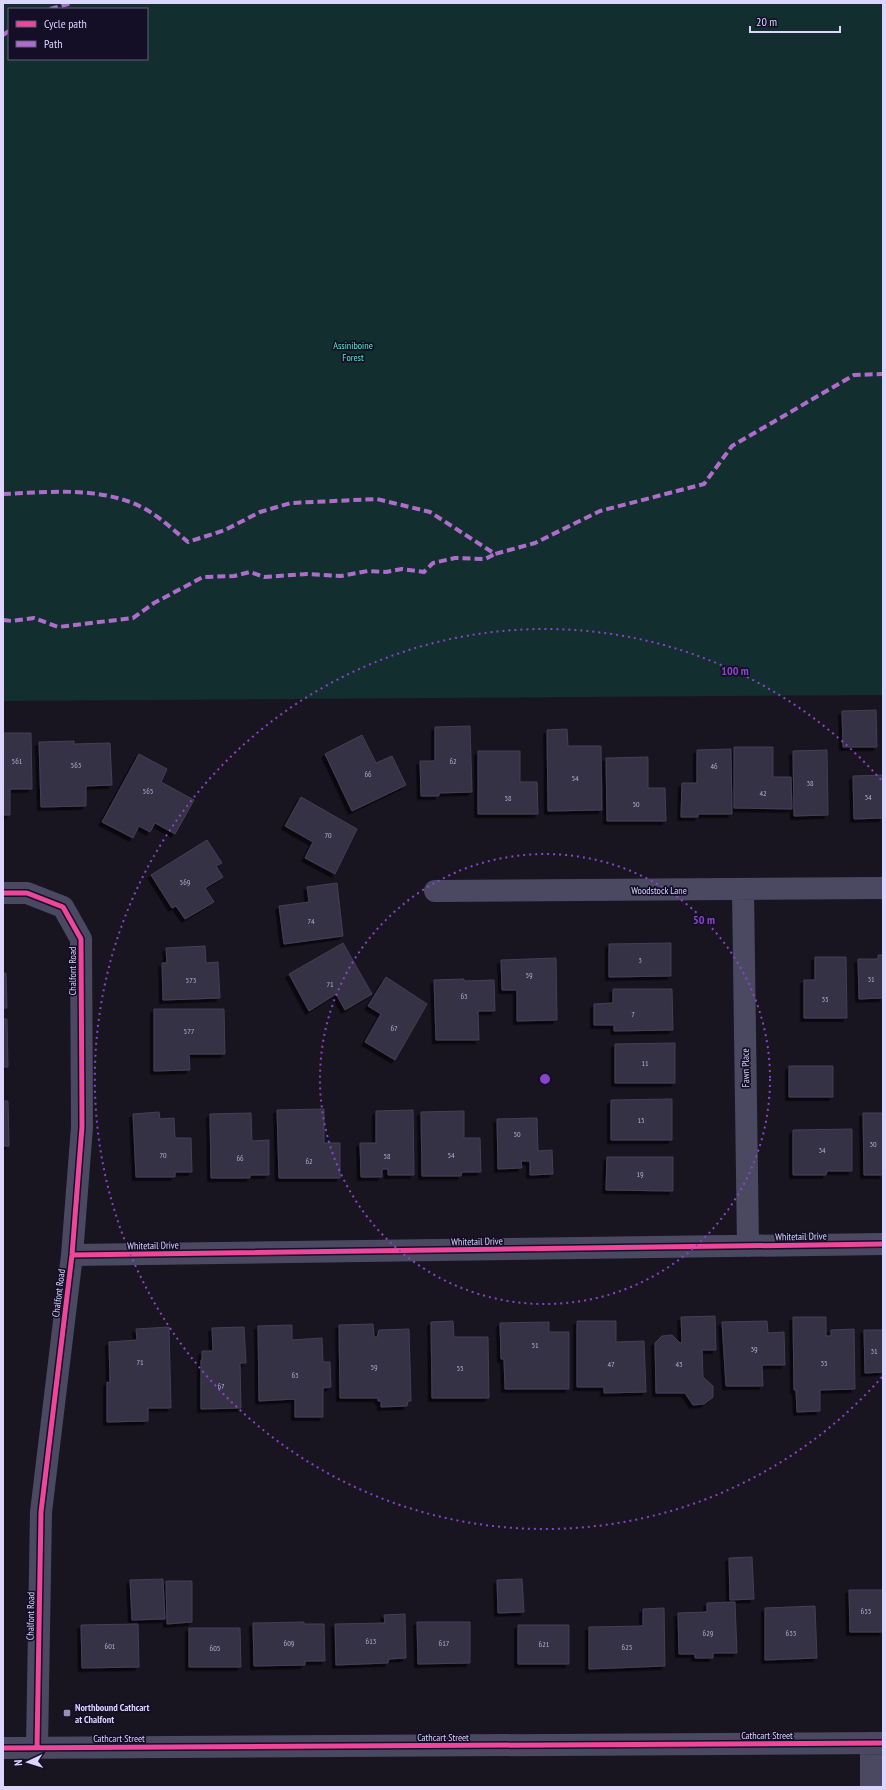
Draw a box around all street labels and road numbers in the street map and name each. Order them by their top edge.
street label: Woodstock Lane [631,884,687,897]
street label: Chalfont Road [66,947,79,995]
street label: Fawn Place [739,1048,752,1088]
street label: Whitetail Drive [775,1230,827,1243]
street label: Whitetail Drive [451,1235,503,1248]
street label: Whitetail Drive [127,1239,179,1252]
street label: Chalfont Road [49,1268,68,1318]
street label: Chalfont Road [24,1592,37,1640]
street label: Cathcart Street [741,1729,793,1742]
street label: Cathcart Street [417,1731,469,1744]
street label: Cathcart Street [93,1732,145,1745]

